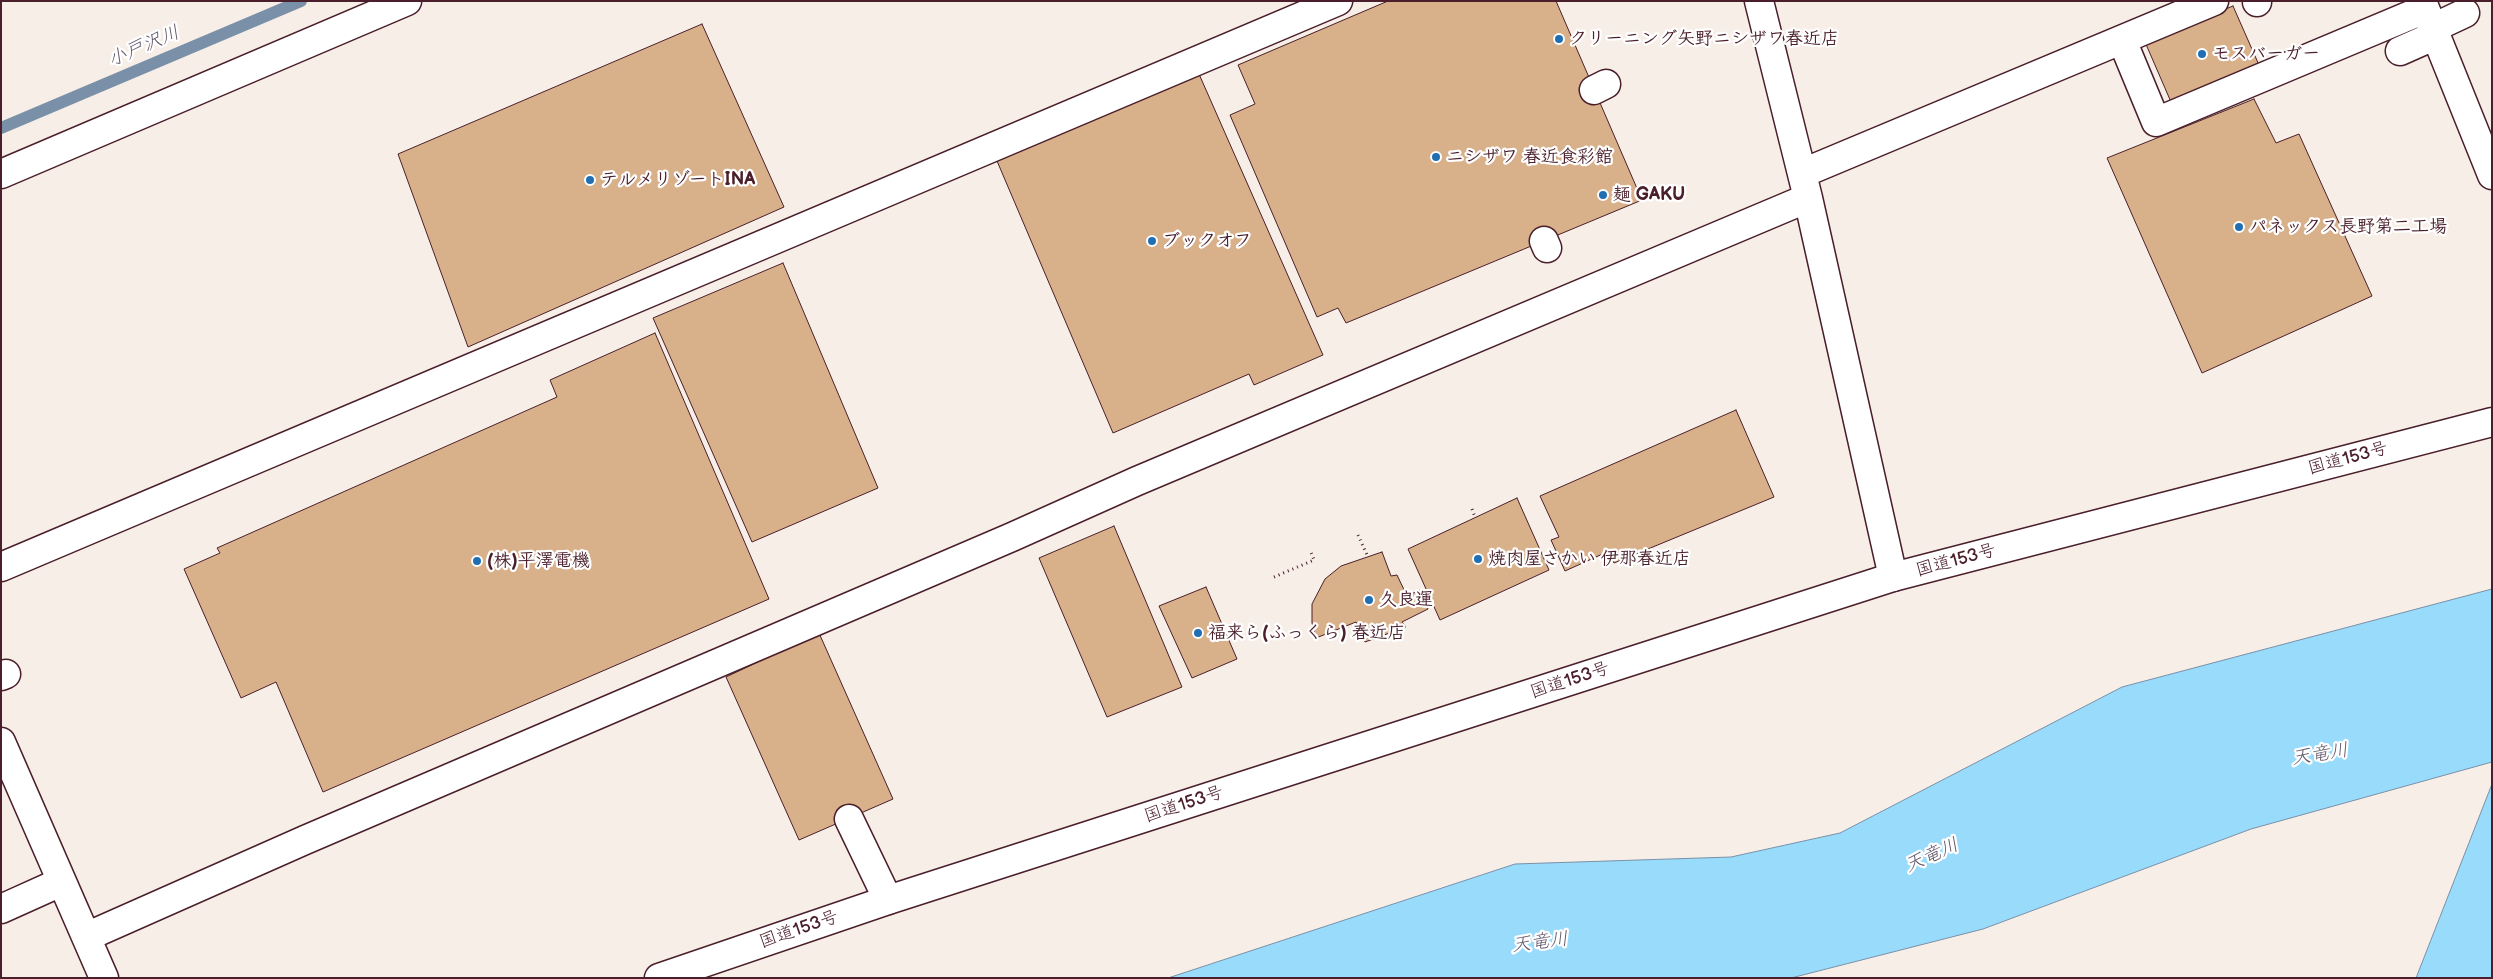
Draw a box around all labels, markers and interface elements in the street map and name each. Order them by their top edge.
water label: 小戸沢川 [105,22,183,72]
place label: クリーニング矢野ニシザワ春近店 [1569,28,1839,50]
marker: クリーニング矢野ニシザワ春近店 [1553,33,1565,45]
place label: モスバーガー [2212,43,2320,65]
marker: モスバーガー [2196,48,2208,60]
place label: ニシザワ 春近食彩館 [1446,146,1613,168]
marker: ニシザワ 春近食彩館 [1430,151,1442,163]
place label: テルメリゾートINA [600,169,755,191]
marker: テルメリゾートINA [584,174,596,186]
place label: 麺 GAKU [1613,184,1685,206]
marker: 麺 GAKU [1597,189,1609,201]
place label: パネックス長野第二工場 [2249,216,2447,238]
marker: パネックス長野第二工場 [2233,221,2245,233]
place label: ブックオフ [1162,230,1252,252]
marker: ブックオフ [1146,235,1158,247]
street label: 国道153号 [2305,438,2391,480]
street label: 国道153号 [1913,540,1999,582]
place label: 焼肉屋さかい 伊那春近店 [1488,548,1691,570]
place label: (株)平澤電機 [487,550,590,572]
marker: 焼肉屋さかい 伊那春近店 [1472,553,1484,565]
marker: (株)平澤電機 [471,555,483,567]
place label: 久良運 [1379,589,1433,611]
marker: 久良運 [1363,594,1375,606]
place label: 福来ら(ふっくら) 春近店 [1208,622,1406,644]
marker: 福来ら(ふっくら) 春近店 [1192,627,1204,639]
street label: 国道153号 [1528,658,1612,704]
water label: 天竜川 [2290,739,2350,771]
street label: 国道153号 [1142,782,1226,828]
water label: 天竜川 [1901,834,1963,878]
street label: 国道153号 [757,906,841,954]
water label: 天竜川 [1510,928,1570,958]

